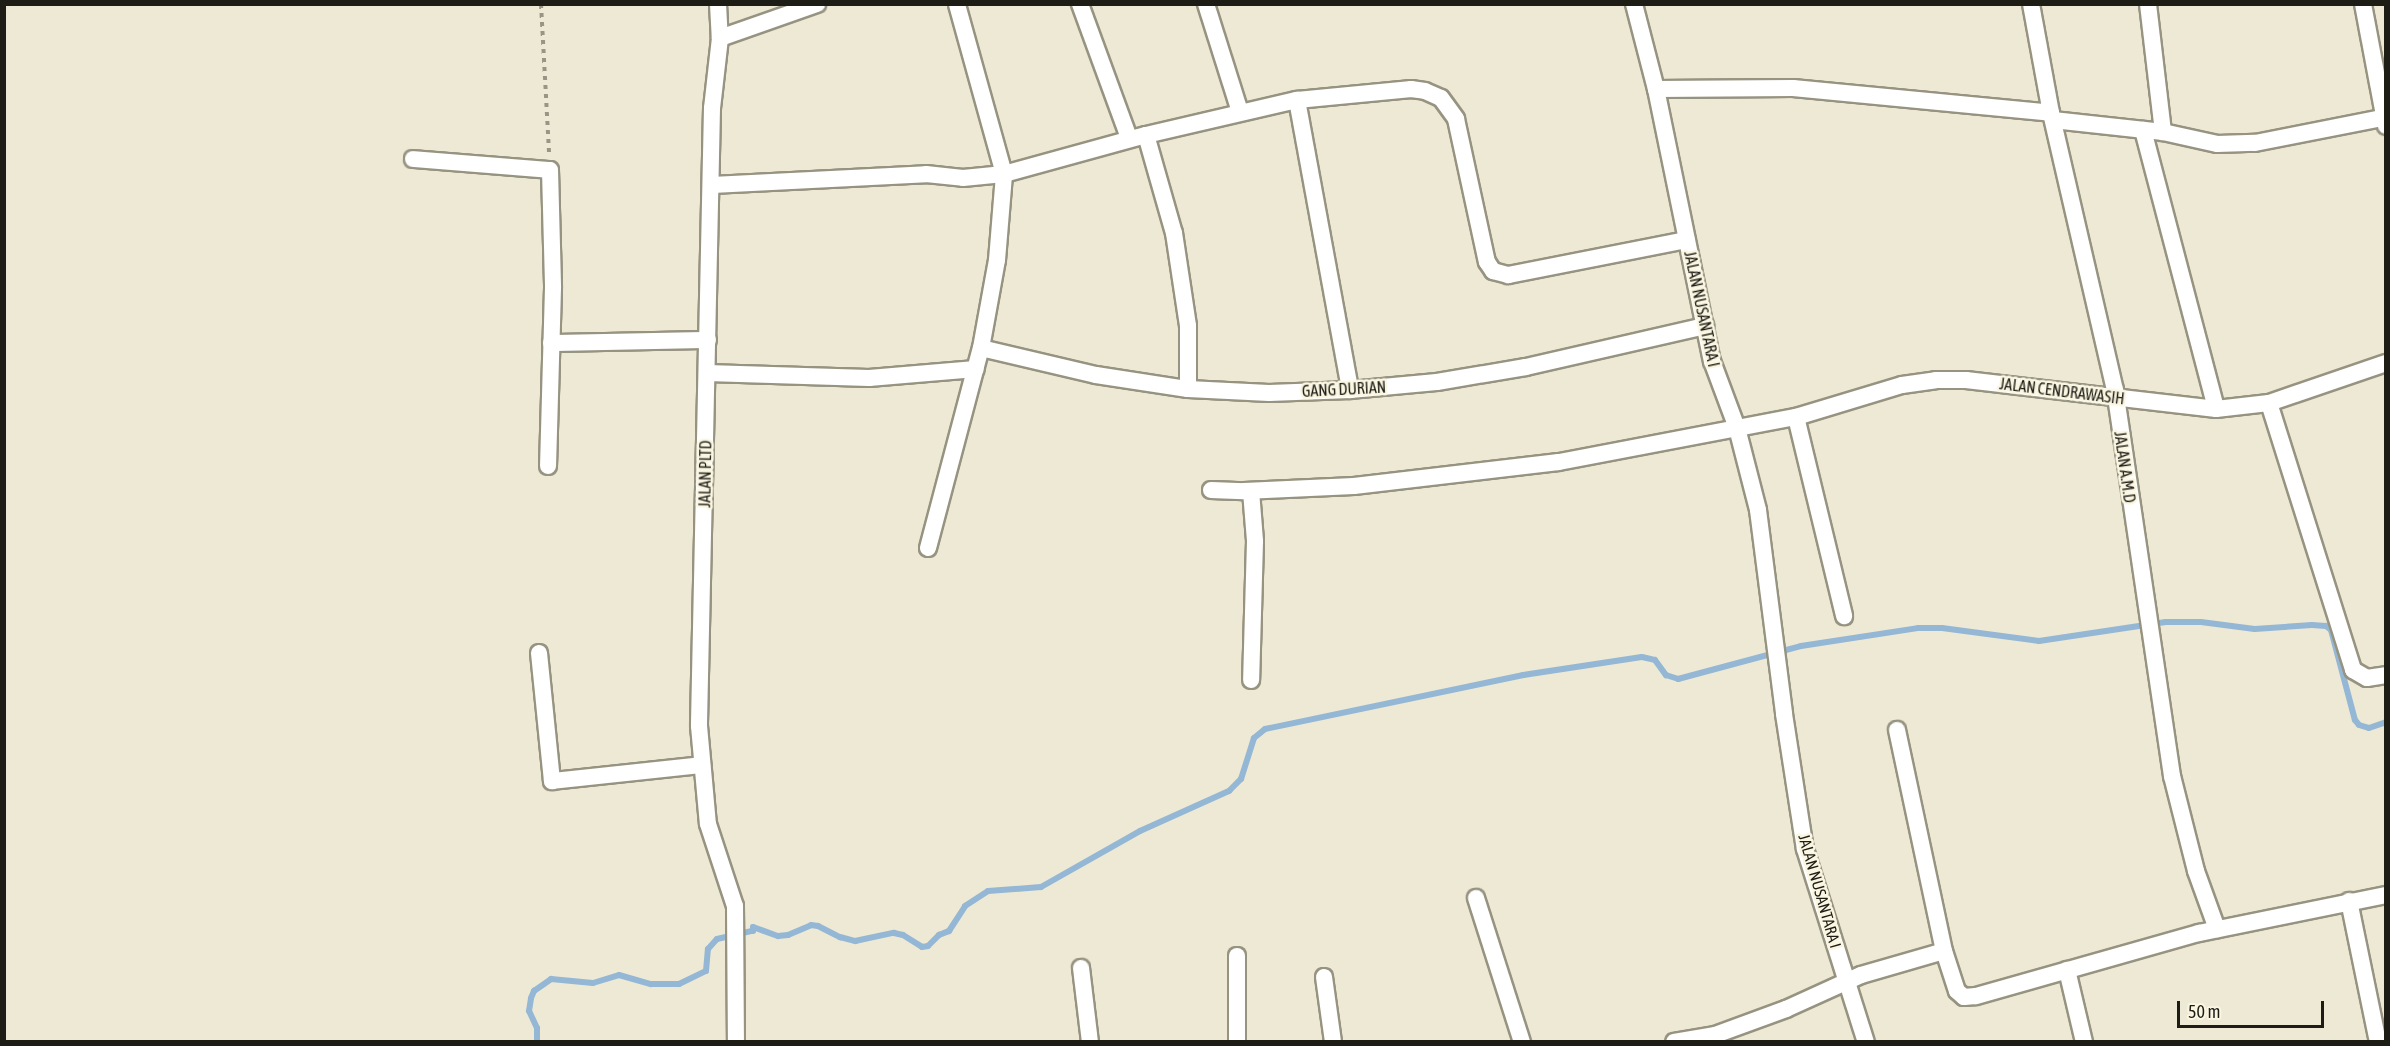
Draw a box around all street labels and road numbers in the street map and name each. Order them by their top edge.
street label: JALAN NUSANTARA I [1680,249,1724,369]
street label: JALAN CENDRAWASIH [1998,374,2126,408]
street label: GANG DURIAN [1301,377,1387,401]
street label: JALAN A.M.D [2110,430,2140,504]
street label: JALAN PLTD [695,440,715,508]
street label: JALAN NUSANTARA I [1795,832,1845,950]

